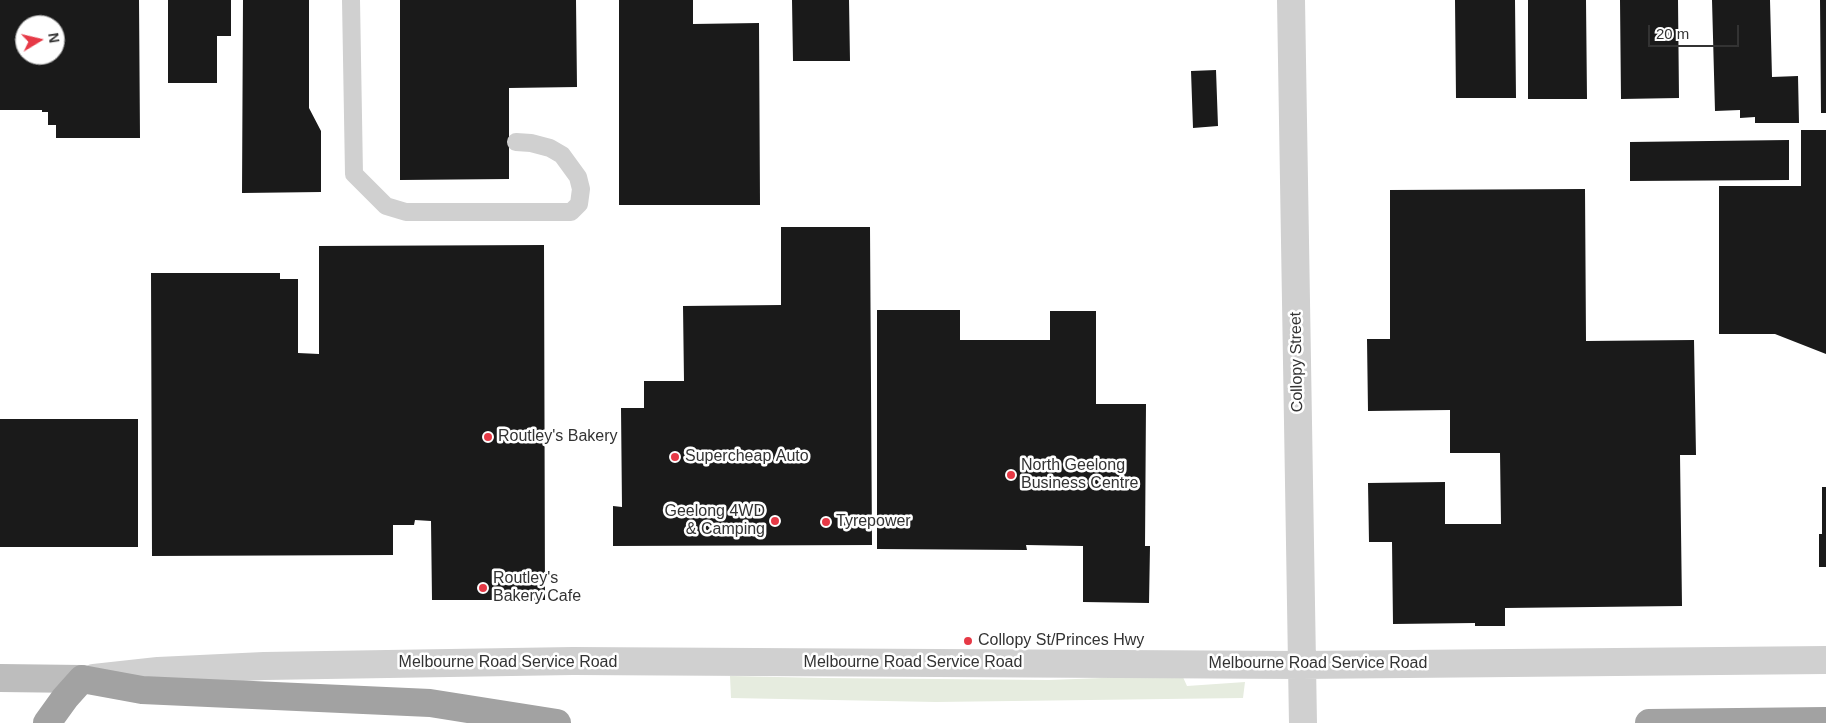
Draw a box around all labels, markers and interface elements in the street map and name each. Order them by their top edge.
north arrow [15,15,65,65]
scale bar [1651,15,1742,47]
text: 20 m [1656,25,1689,42]
text: N [45,32,63,44]
street label: Collopy Street [1287,312,1307,412]
place label: Routley's Bakery [498,427,618,447]
marker: Routley's Bakery [482,431,494,443]
place label: Supercheap Auto [685,447,809,467]
marker: Supercheap Auto [669,451,681,463]
place label: North Geelong Business Centre [1021,456,1138,494]
marker: North Geelong Business Centre [1005,469,1017,481]
place label: Geelong 4WD & Camping [665,502,765,540]
place label: Tyrepower [836,512,911,532]
marker: Geelong 4WD & Camping [769,515,781,527]
marker: Tyrepower [820,516,832,528]
place label: Routley's Bakery Cafe [493,569,581,607]
marker: Routley's Bakery Cafe [477,582,489,594]
place label: Collopy St/Princes Hwy [978,631,1144,651]
marker: Collopy St/Princes Hwy [962,635,974,647]
street label: Melbourne Road Service Road [399,653,617,673]
street label: Melbourne Road Service Road [804,653,1022,673]
street label: Melbourne Road Service Road [1209,654,1427,674]

